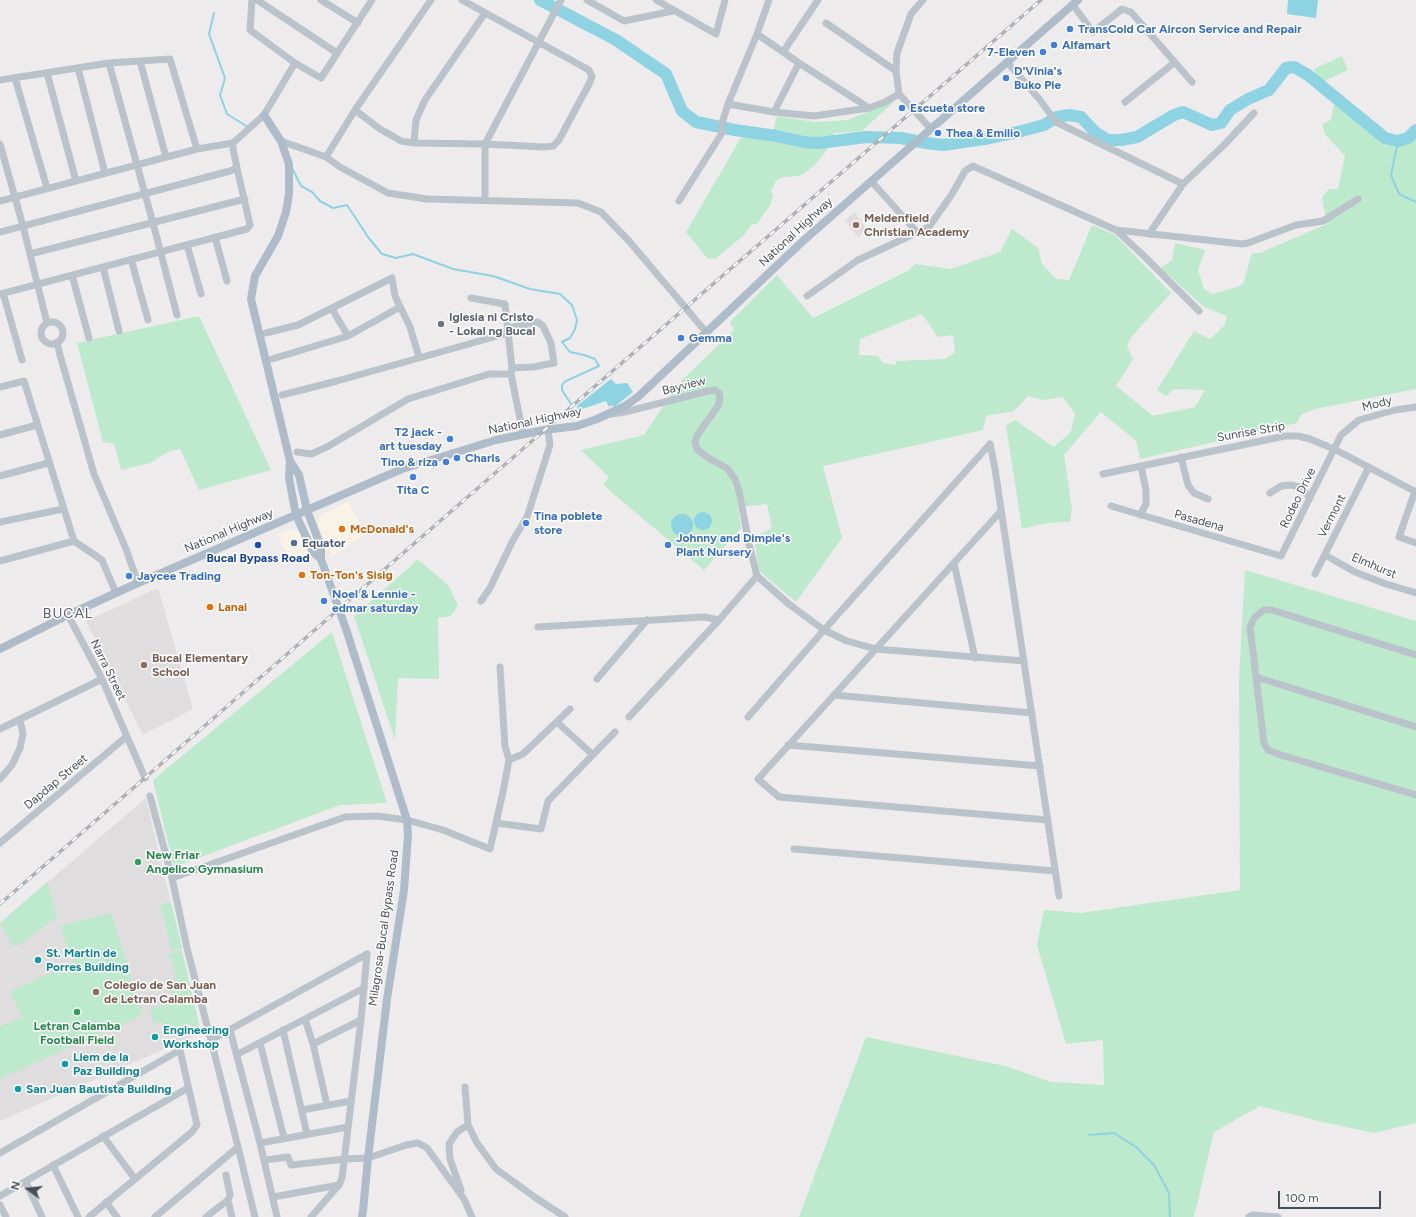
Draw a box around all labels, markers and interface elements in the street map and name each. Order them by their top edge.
place label: TransCold Car Aircon Service and Repair [1078,22,1302,36]
marker: TransCold Car Aircon Service and Repair [1065,24,1075,34]
place label: Alfamart [1062,38,1111,52]
marker: Alfamart [1049,40,1059,50]
place label: 7-Eleven [987,45,1035,59]
marker: 7-Eleven [1038,47,1048,57]
place label: D'Vinia's Buko Pie [1014,64,1062,92]
marker: D'Vinia's Buko Pie [1001,73,1011,83]
place label: Escueta store [910,101,985,115]
marker: Escueta store [897,103,907,113]
place label: Thea & Emilio [946,126,1020,140]
marker: Thea & Emilio [933,128,943,138]
street label: National Highway [756,194,836,270]
place label: Meldenfield Christian Academy [864,211,969,239]
marker: Meldenfield Christian Academy [851,220,861,230]
place label: Iglesia ni Cristo - Lokal ng Bucal [449,310,535,338]
marker: Iglesia ni Cristo - Lokal ng Bucal [436,319,446,329]
place label: Gemma [689,331,732,345]
marker: Gemma [676,333,686,343]
street label: Bayview [661,374,707,398]
street label: Mody [1360,393,1394,415]
street label: National Highway [487,404,583,438]
street label: Sunrise Strip [1216,419,1286,445]
place label: T2 jack - art tuesday [379,425,442,453]
marker: T2 jack - art tuesday [445,434,455,444]
place label: Charls [465,451,500,465]
marker: Charls [452,453,462,463]
place label: Tino & riza [381,455,438,469]
marker: Tino & riza [441,457,451,467]
street label: Rodeo Drive [1277,465,1319,531]
marker: Tita C [408,472,418,482]
place label: Tita C [397,483,429,497]
street label: Vermont [1315,492,1349,540]
street label: National Highway [182,506,276,556]
street label: Pasadena [1172,507,1226,535]
place label: Tina poblete store [534,509,603,537]
marker: Tina poblete store [521,518,531,528]
place label: McDonald's [350,522,414,536]
marker: McDonald's [337,524,347,534]
place label: Johnny and Dimple's Plant Nursery [676,531,790,559]
place label: Equator [302,536,346,550]
marker: Equator [289,538,299,548]
marker: Bucal Bypass Road [253,540,263,550]
marker: Johnny and Dimple's Plant Nursery [663,540,673,550]
street label: Elmhurst [1349,550,1399,582]
place label: Bucal Bypass Road [206,551,310,565]
place label: Ton-Ton's Sisig [310,568,393,582]
place label: Jaycee Trading [137,569,221,583]
marker: Ton-Ton's Sisig [297,570,307,580]
marker: Jaycee Trading [124,571,134,581]
place label: Noel & Lennie - edmar saturday [332,587,419,615]
marker: Noel & Lennie - edmar saturday [319,596,329,606]
place label: Lanai [218,600,247,614]
marker: Lanai [205,602,215,612]
district label: BUCAL [43,606,93,622]
street label: Narra Street [87,637,129,703]
place label: Bucal Elementary School [152,651,248,679]
marker: Bucal Elementary School [139,660,149,670]
street label: Dapdap Street [21,751,91,813]
place label: New Friar Angelico Gymnasium [146,848,263,876]
street label: Milagrosa-Bucal Bypass Road [366,849,402,1007]
marker: New Friar Angelico Gymnasium [133,857,143,867]
place label: St. Martin de Porres Building [46,946,129,974]
marker: St. Martin de Porres Building [33,955,43,965]
place label: Colegio de San Juan de Letran Calamba [104,978,216,1006]
marker: Colegio de San Juan de Letran Calamba [91,987,101,997]
marker: Letran Calamba Football Field [72,1007,82,1017]
place label: Letran Calamba Football Field [34,1019,120,1047]
place label: Engineering Workshop [163,1023,229,1051]
marker: Engineering Workshop [150,1032,160,1042]
place label: Liem de la Paz Building [73,1050,140,1078]
marker: Liem de la Paz Building [60,1059,70,1069]
place label: San Juan Bautista Building [26,1082,172,1096]
marker: San Juan Bautista Building [13,1084,23,1094]
north arrow [8,1169,48,1209]
text: N [9,1180,23,1192]
scale bar [1280,1183,1383,1209]
text: 100 m [1285,1191,1319,1205]

